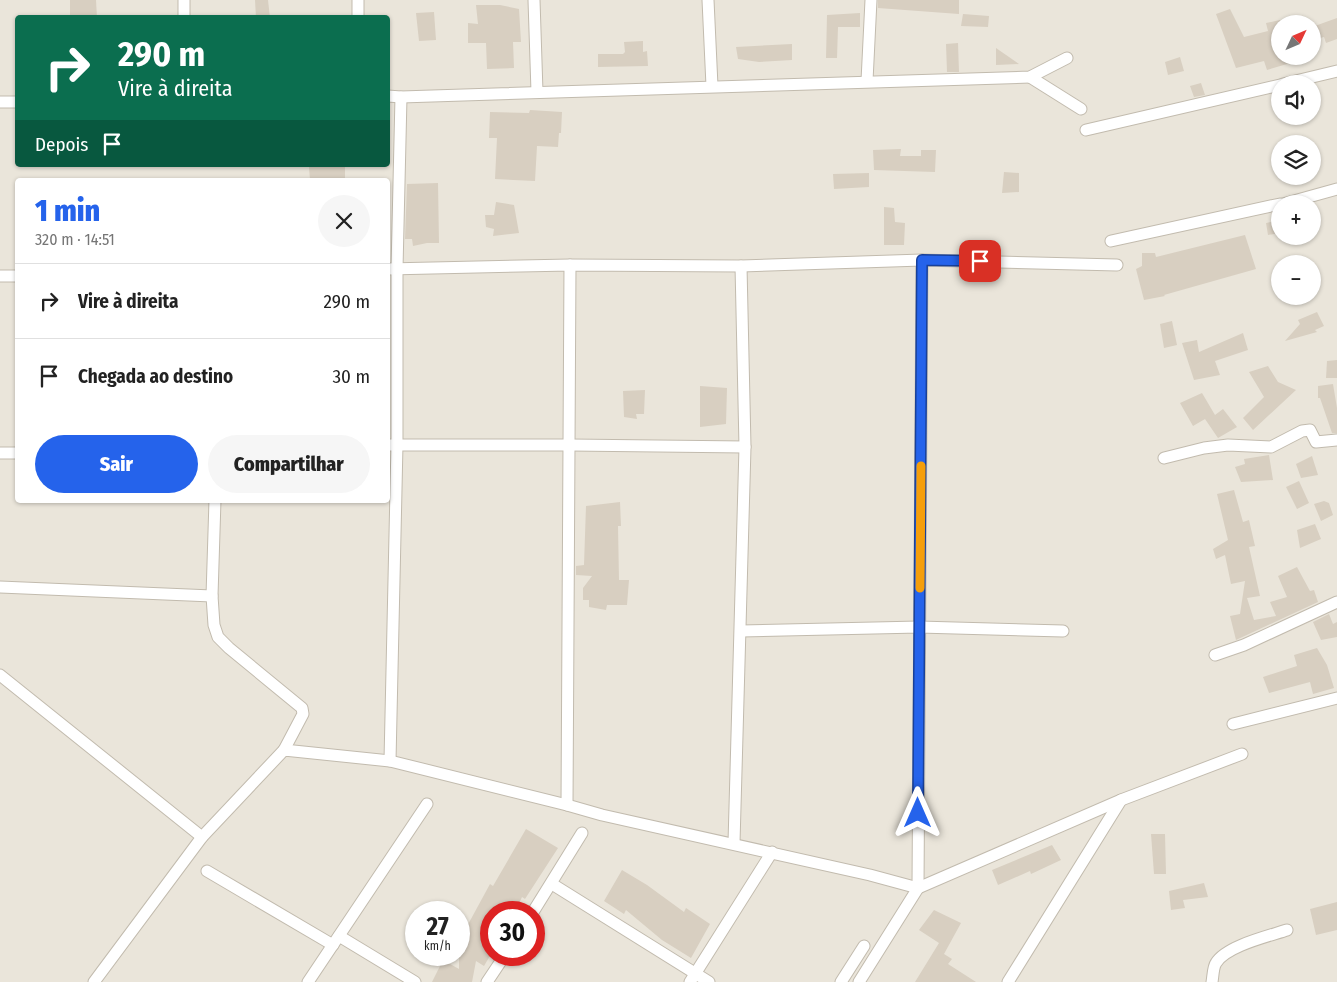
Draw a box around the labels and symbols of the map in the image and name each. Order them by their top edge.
north arrow [1271,15,1321,65]
pin [959,240,1001,282]
position arrow [891,786,943,838]
speed limit sign: 30 [480,901,545,966]

